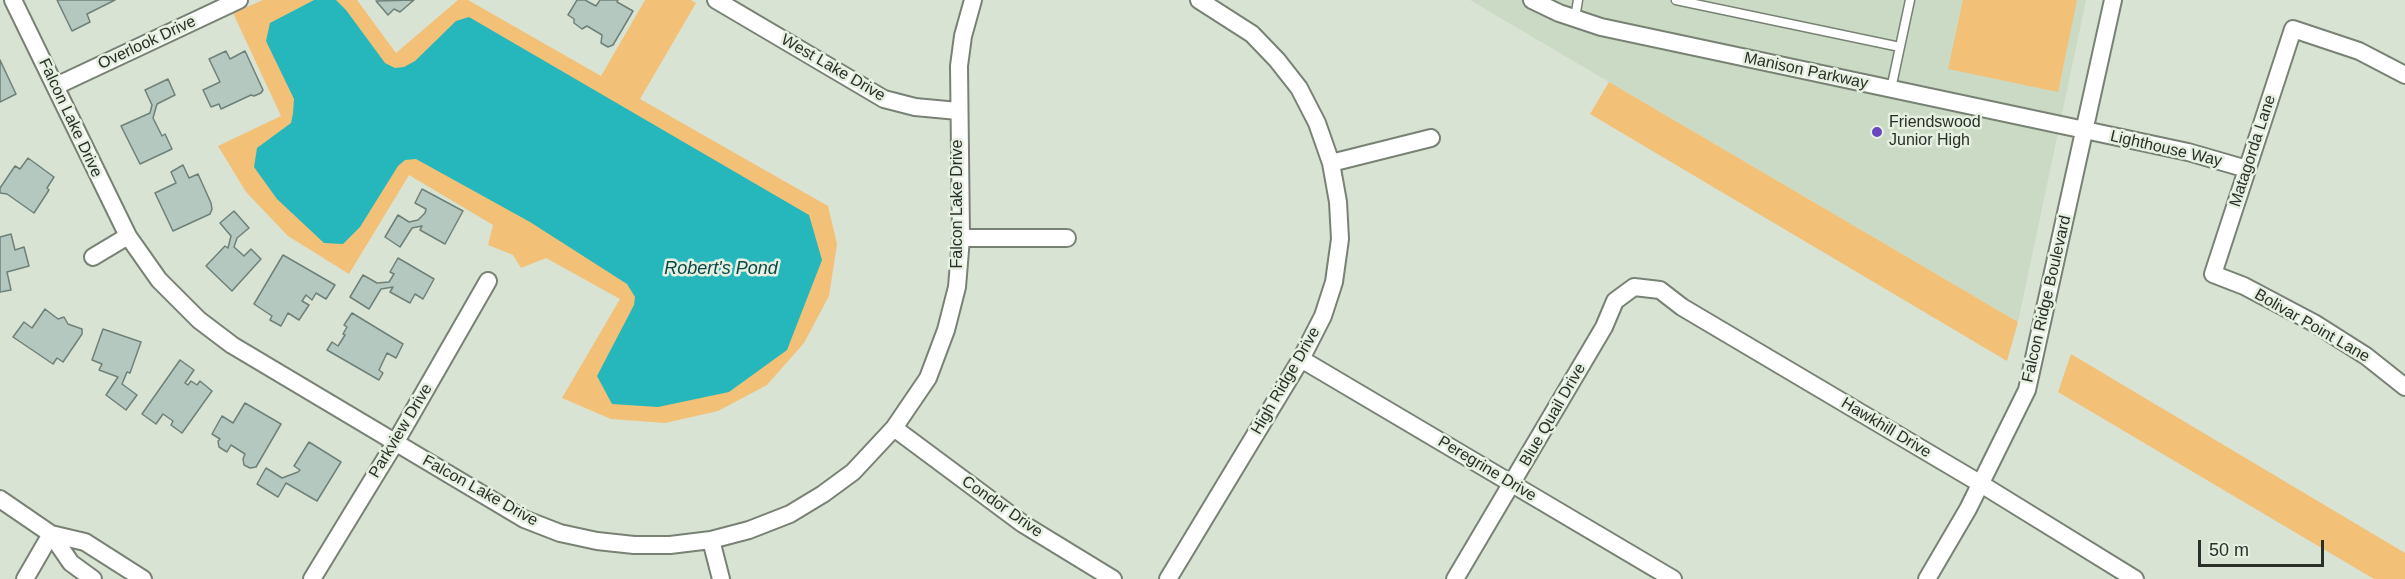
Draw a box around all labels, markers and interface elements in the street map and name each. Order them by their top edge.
street label: Overlook Drive [95,12,199,74]
street label: West Lake Drive [778,30,888,106]
street label: Manison Parkway [1742,48,1870,94]
street label: Falcon Lake Drive [34,56,106,180]
street label: Matagorda Lane [2226,93,2280,209]
place label: Friendswood Junior High [1889,113,1981,151]
marker: Friendswood Junior High [1870,125,1884,139]
street label: Lighthouse Way [2108,127,2224,171]
street label: Falcon Lake Drive [948,140,968,268]
street label: Falcon Ridge Boulevard [2018,214,2076,384]
water label: Robert's Pond [664,258,778,280]
street label: Bolivar Point Lane [2251,285,2373,367]
street label: High Ridge Drive [1247,324,1325,438]
street label: Blue Quail Drive [1516,360,1590,470]
street label: Parkview Drive [365,380,437,482]
street label: Hawkhill Drive [1838,394,1934,462]
street label: Peregrine Drive [1434,432,1540,506]
street label: Falcon Lake Drive [419,451,541,531]
street label: Condor Drive [958,472,1046,542]
scale bar [2201,528,2327,566]
text: 50 m [2209,540,2249,560]

